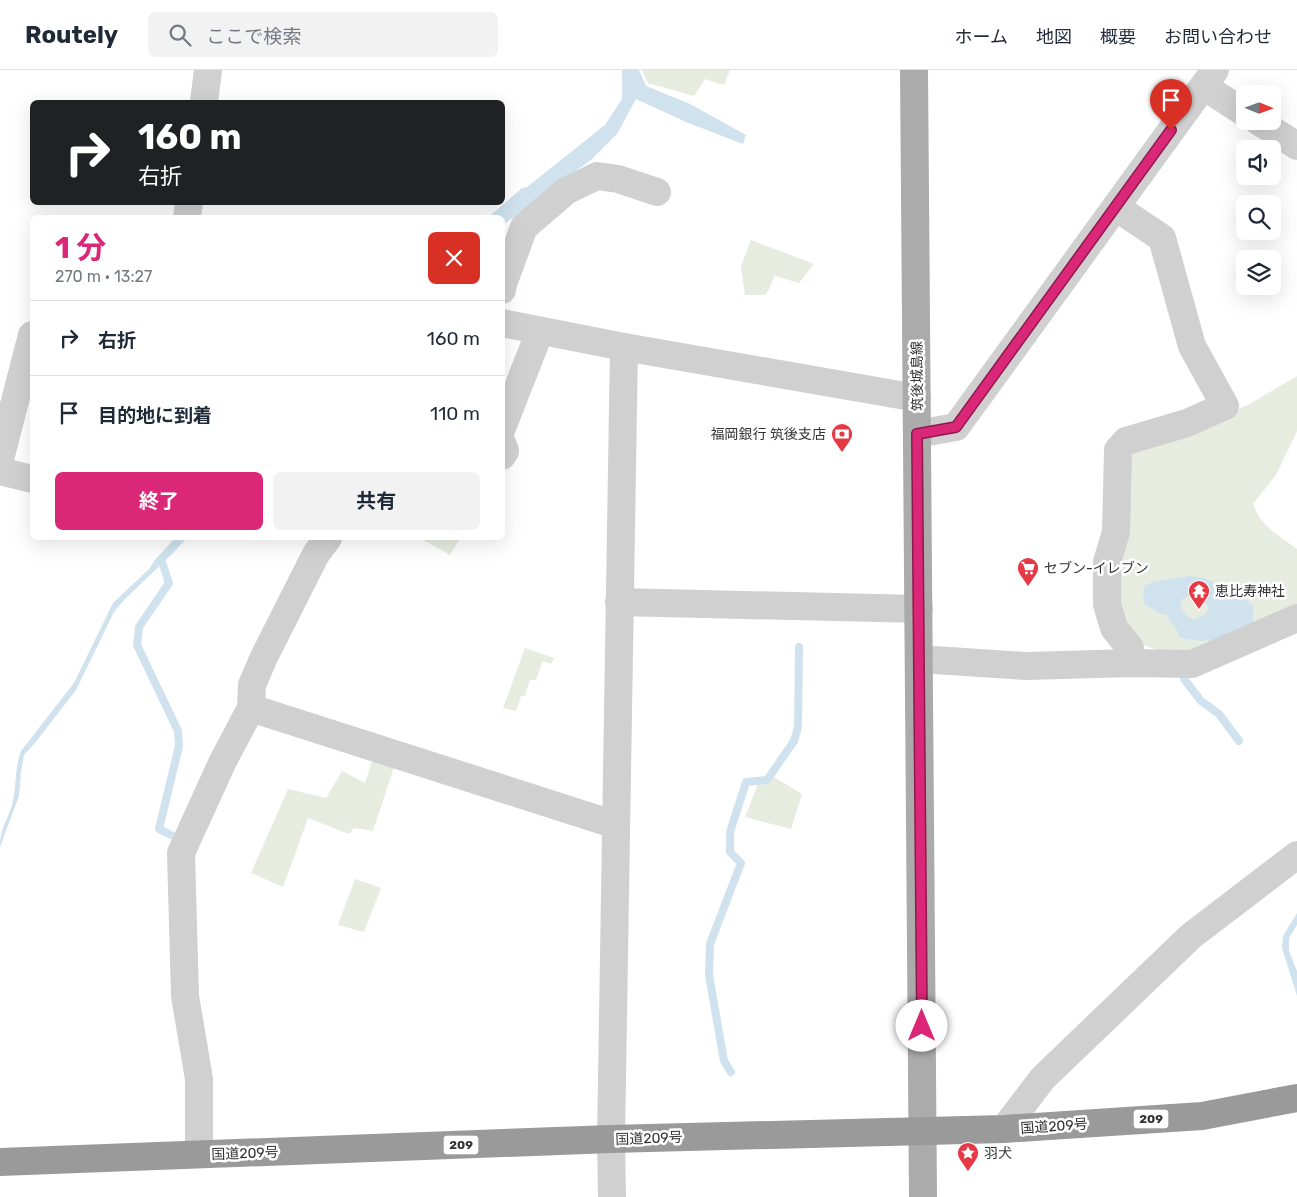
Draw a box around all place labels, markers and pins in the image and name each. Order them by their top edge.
pin [1150,79,1192,130]
bank icon: 福岡銀行 筑後支店 [830,422,854,453]
place label: 福岡銀行 筑後支店 [711,426,826,443]
supermarket icon: セブン-イレブン [1016,556,1040,587]
place label: セブン-イレブン [1044,560,1149,577]
temple icon: 恵比寿神社 [1187,579,1211,610]
place label: 恵比寿神社 [1215,583,1285,600]
place icon: 羽犬 [956,1141,980,1172]
place label: 羽犬 [984,1145,1012,1162]

